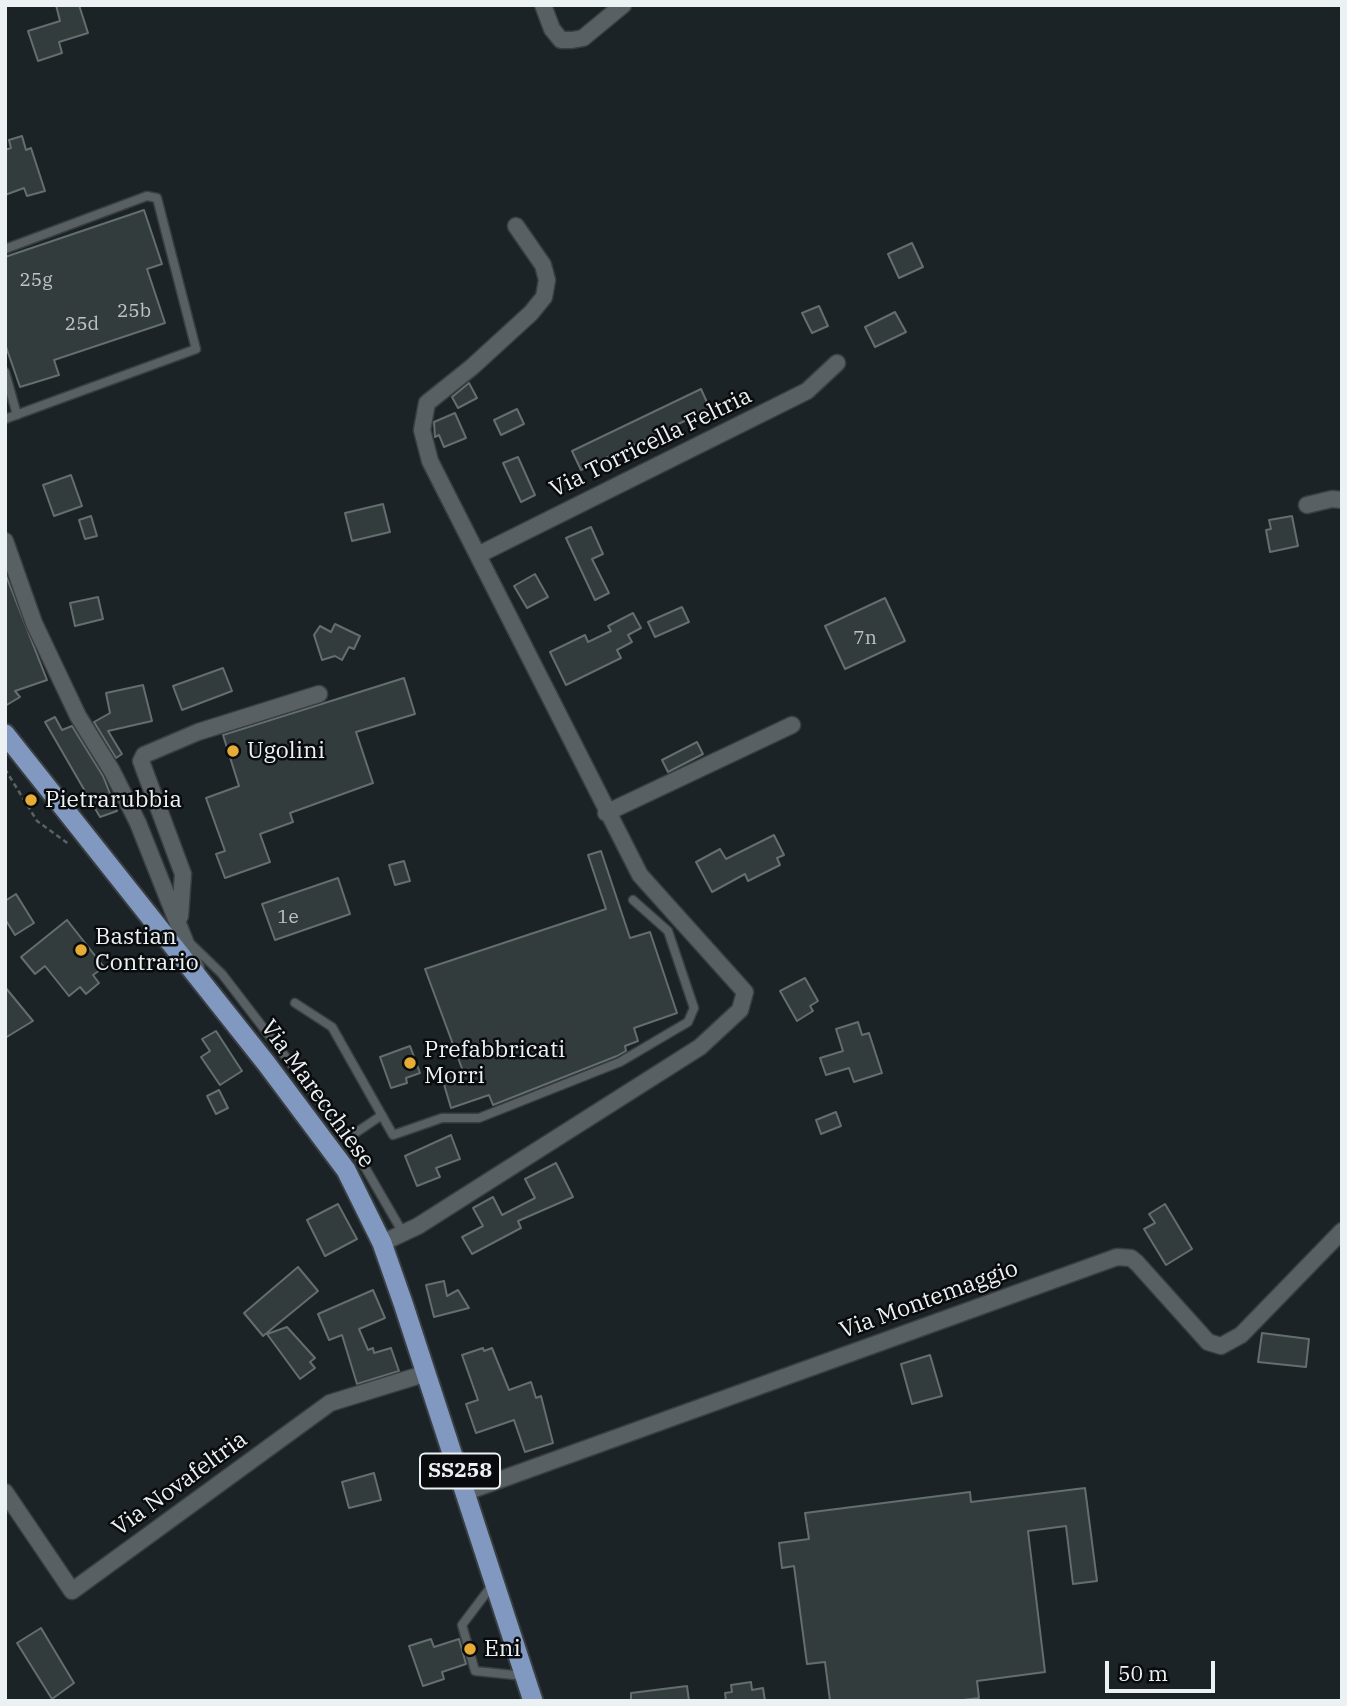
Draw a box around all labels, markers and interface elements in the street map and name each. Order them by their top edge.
house number: 25g [19,270,53,292]
house number: 25b [117,301,151,323]
house number: 25d [65,314,99,336]
street label: Via Torricella Feltria [546,382,756,504]
house number: 7n [853,628,877,650]
place label: Ugolini [247,737,325,765]
marker: Ugolini [225,743,241,759]
place label: Pietrarubbia [45,786,182,814]
marker: Pietrarubbia [23,792,39,808]
house number: 1e [277,907,299,929]
place label: Bastian Contrario [95,923,199,977]
marker: Bastian Contrario [73,942,89,958]
street label: Via Marecchiese [254,1015,380,1173]
place label: Prefabbricati Morri [424,1036,565,1090]
marker: Prefabbricati Morri [402,1055,418,1071]
street label: Via Montemaggio [836,1255,1022,1345]
street label: Via Novafeltria [107,1426,253,1542]
road number: SS258 [420,1454,500,1488]
place label: Eni [484,1635,521,1663]
marker: Eni [462,1641,478,1657]
scale bar [1109,1646,1219,1690]
text: 50 m [1118,1659,1168,1687]

